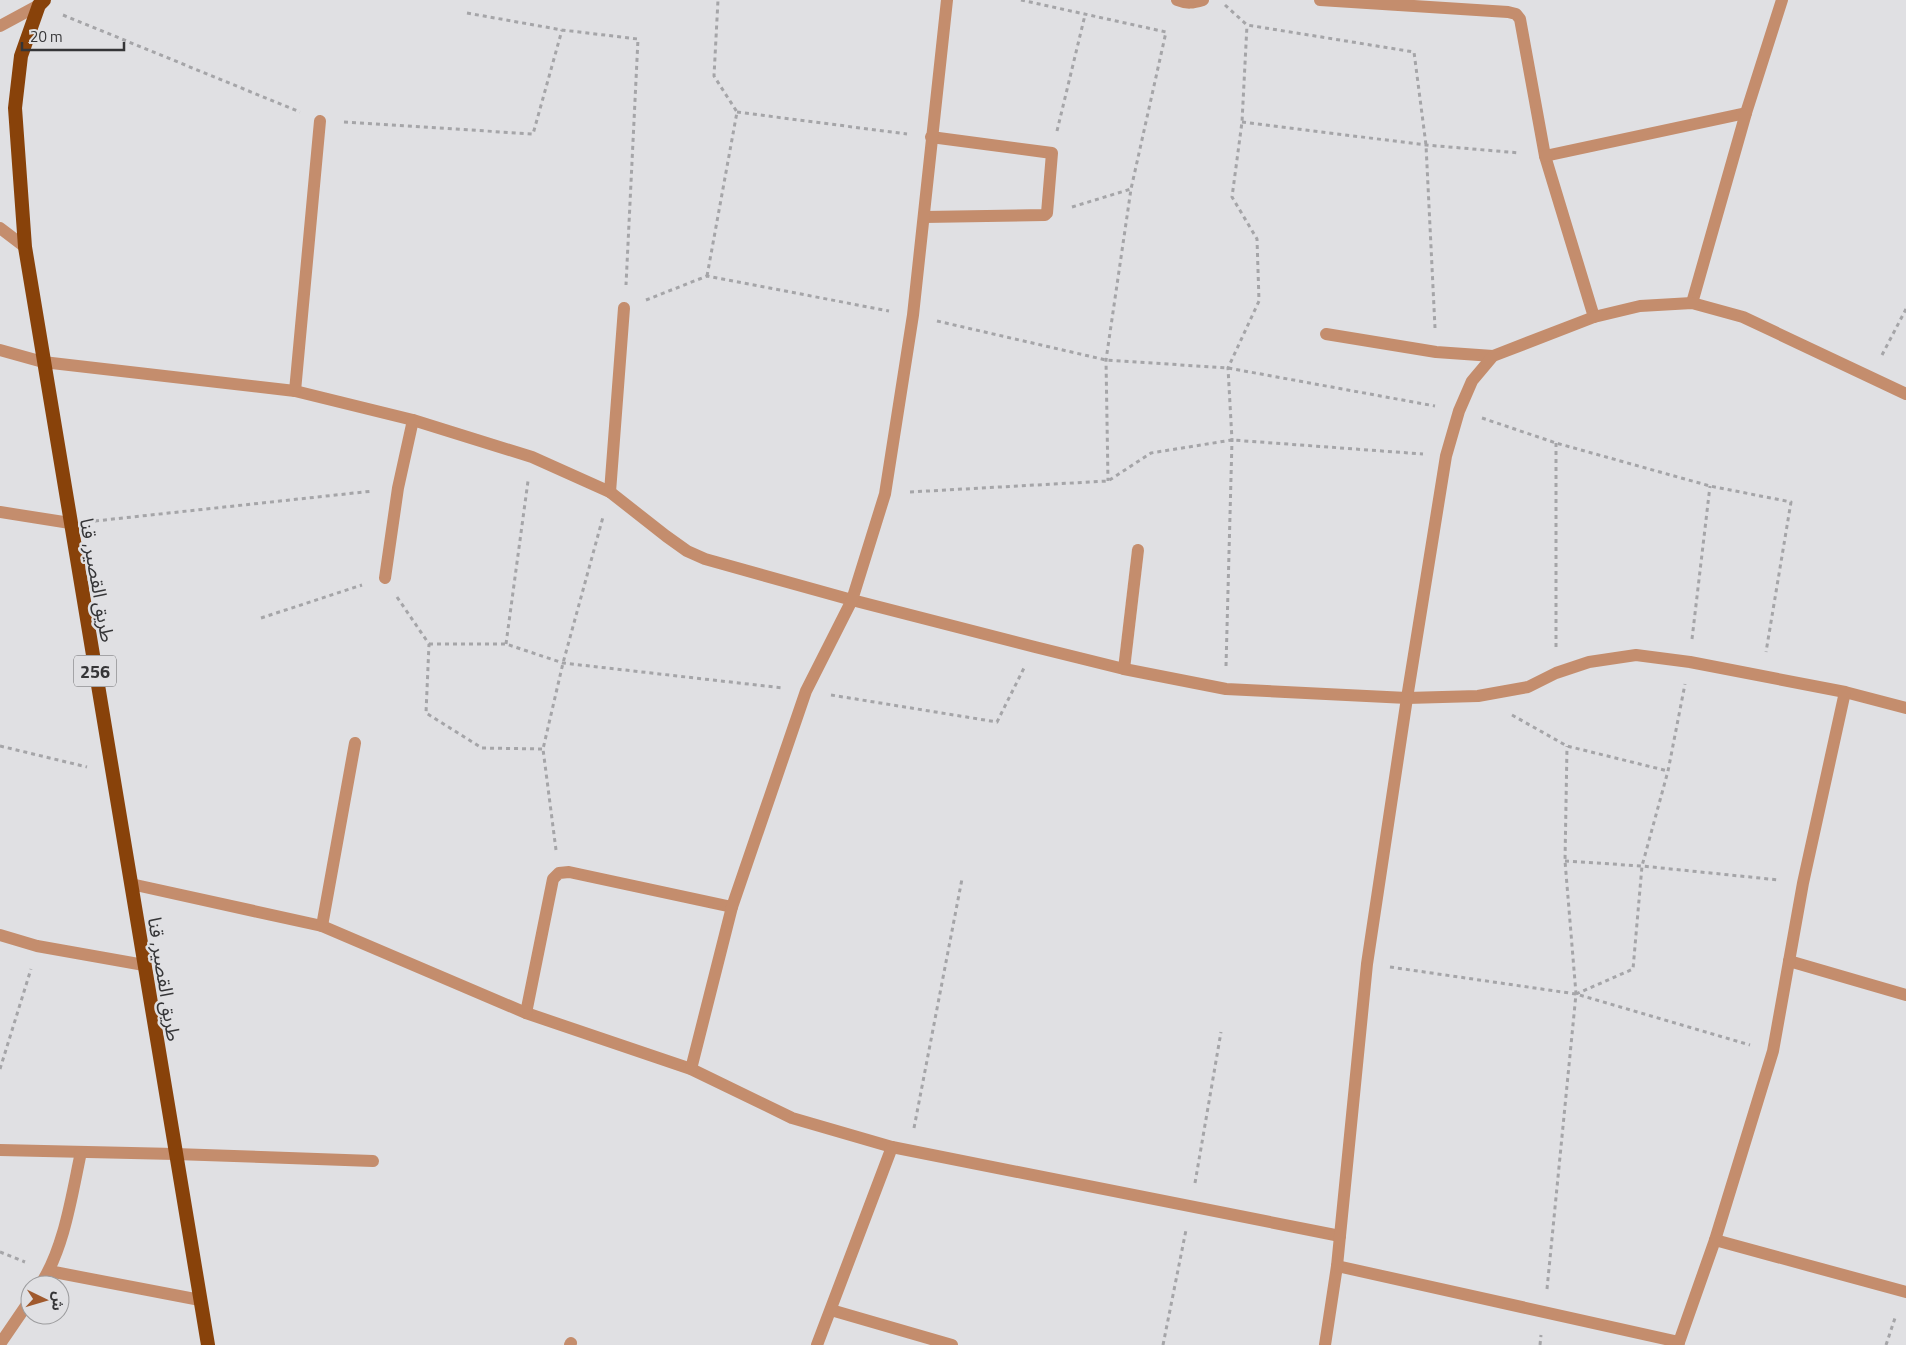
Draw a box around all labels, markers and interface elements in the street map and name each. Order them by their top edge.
scale bar [22,20,125,52]
text: 20 m [30,25,63,48]
street label: طريق القصير, قنا [73,516,123,644]
road number: 256 [74,656,116,686]
street label: طريق القصير, قنا [141,915,189,1043]
north arrow [20,1275,70,1325]
text: ش [47,1291,70,1312]

